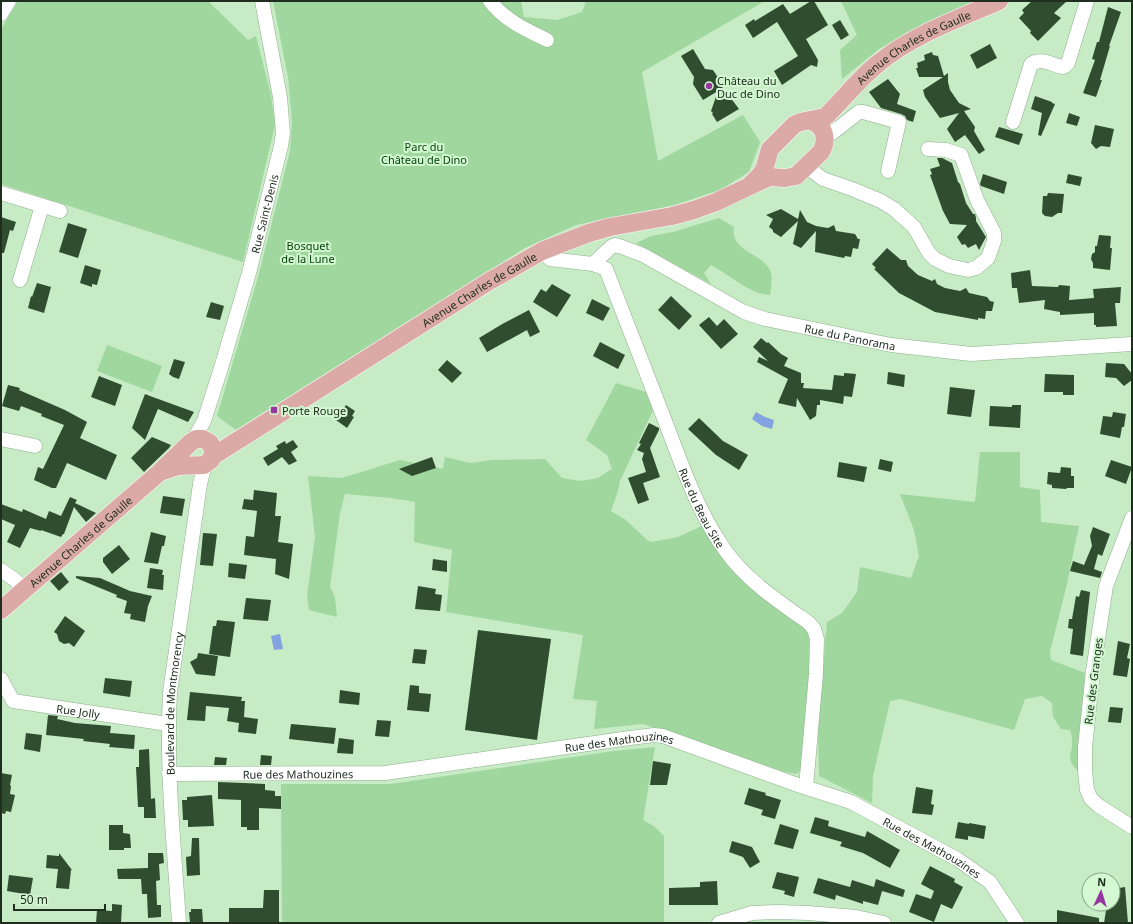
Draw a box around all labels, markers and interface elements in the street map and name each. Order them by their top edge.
street label: Avenue Charles de Gaulle [853,7,973,87]
place label: Château du Duc de Dino [717,73,780,101]
marker: Château du Duc de Dino [704,81,714,91]
park label: Parc du Château de Dino [381,139,467,167]
street label: Rue Saint-Denis [247,172,281,255]
park label: Bosquet de la Lune [281,238,335,266]
street label: Avenue Charles de Gaulle [419,248,539,330]
street label: Rue du Panorama [803,320,896,353]
place label: Porte Rouge [282,403,346,418]
marker: Porte Rouge [269,405,279,415]
street label: Rue du Beau Site [676,466,729,550]
street label: Avenue Charles de Gaulle [26,492,135,590]
street label: Boulevard de Montmorency [161,631,186,775]
street label: Rue des Granges [1080,637,1106,725]
street label: Rue Jolly [55,700,101,721]
street label: Rue des Mathouzines [564,727,676,755]
street label: Rue des Mathouzines [243,766,353,781]
street label: Rue des Mathouzines [881,813,984,881]
north arrow [1081,872,1121,912]
text: N [1097,874,1107,889]
scale bar [14,886,105,912]
text: 50 m [20,891,48,908]

